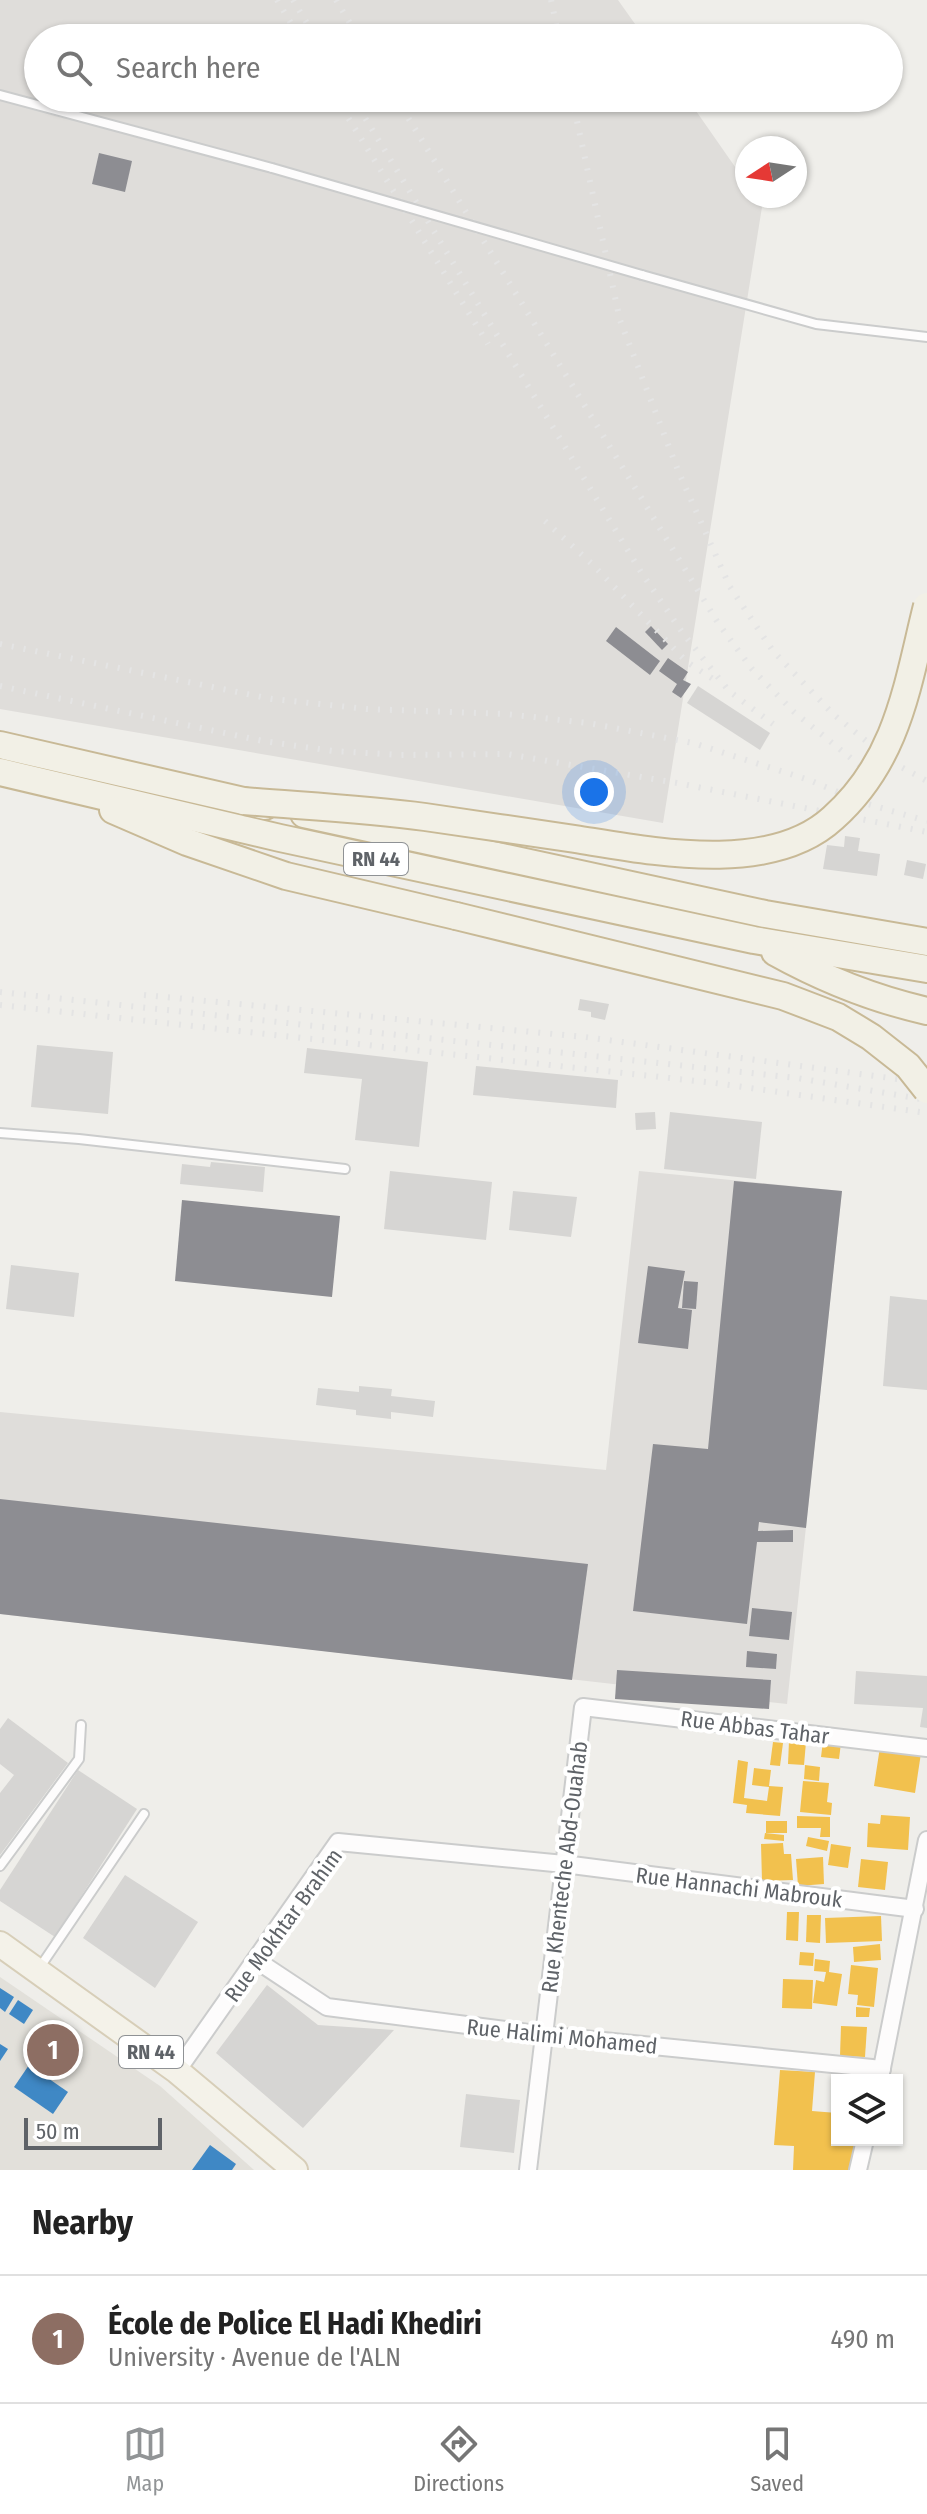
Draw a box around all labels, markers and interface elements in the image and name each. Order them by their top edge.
search box [24,24,903,112]
icon: search [52,46,96,90]
text: Search here [116,50,261,86]
north arrow [735,136,807,208]
your location [574,772,614,812]
road number: RN 44 [344,843,408,875]
street label: Rue Abbas Tahar [679,1705,831,1750]
street label: Rue Khenteche Abd-Ouahab [536,1740,593,1994]
street label: Rue Mokhtar Brahim [219,1843,348,2007]
street label: Rue Hannachi Mabrouk [634,1861,844,1914]
street label: Rue Halimi Mohamed [465,2013,659,2060]
pin: 1 [27,2020,79,2080]
road number: RN 44 [119,2036,183,2068]
map controls [831,2074,903,2146]
button: layers [831,2074,903,2146]
scale bar [24,2114,162,2150]
text: 50 m [36,2118,80,2145]
text: Nearby [32,2202,133,2243]
text: École de Police El Hadi Khediri [108,2306,482,2342]
text: 1 [53,2324,64,2355]
text: 490 m [831,2324,895,2355]
text: University · Avenue de l'ALN [108,2342,401,2373]
tab: Map [123,2422,167,2497]
tab: Directions [413,2422,504,2497]
tab: Saved [750,2422,804,2497]

